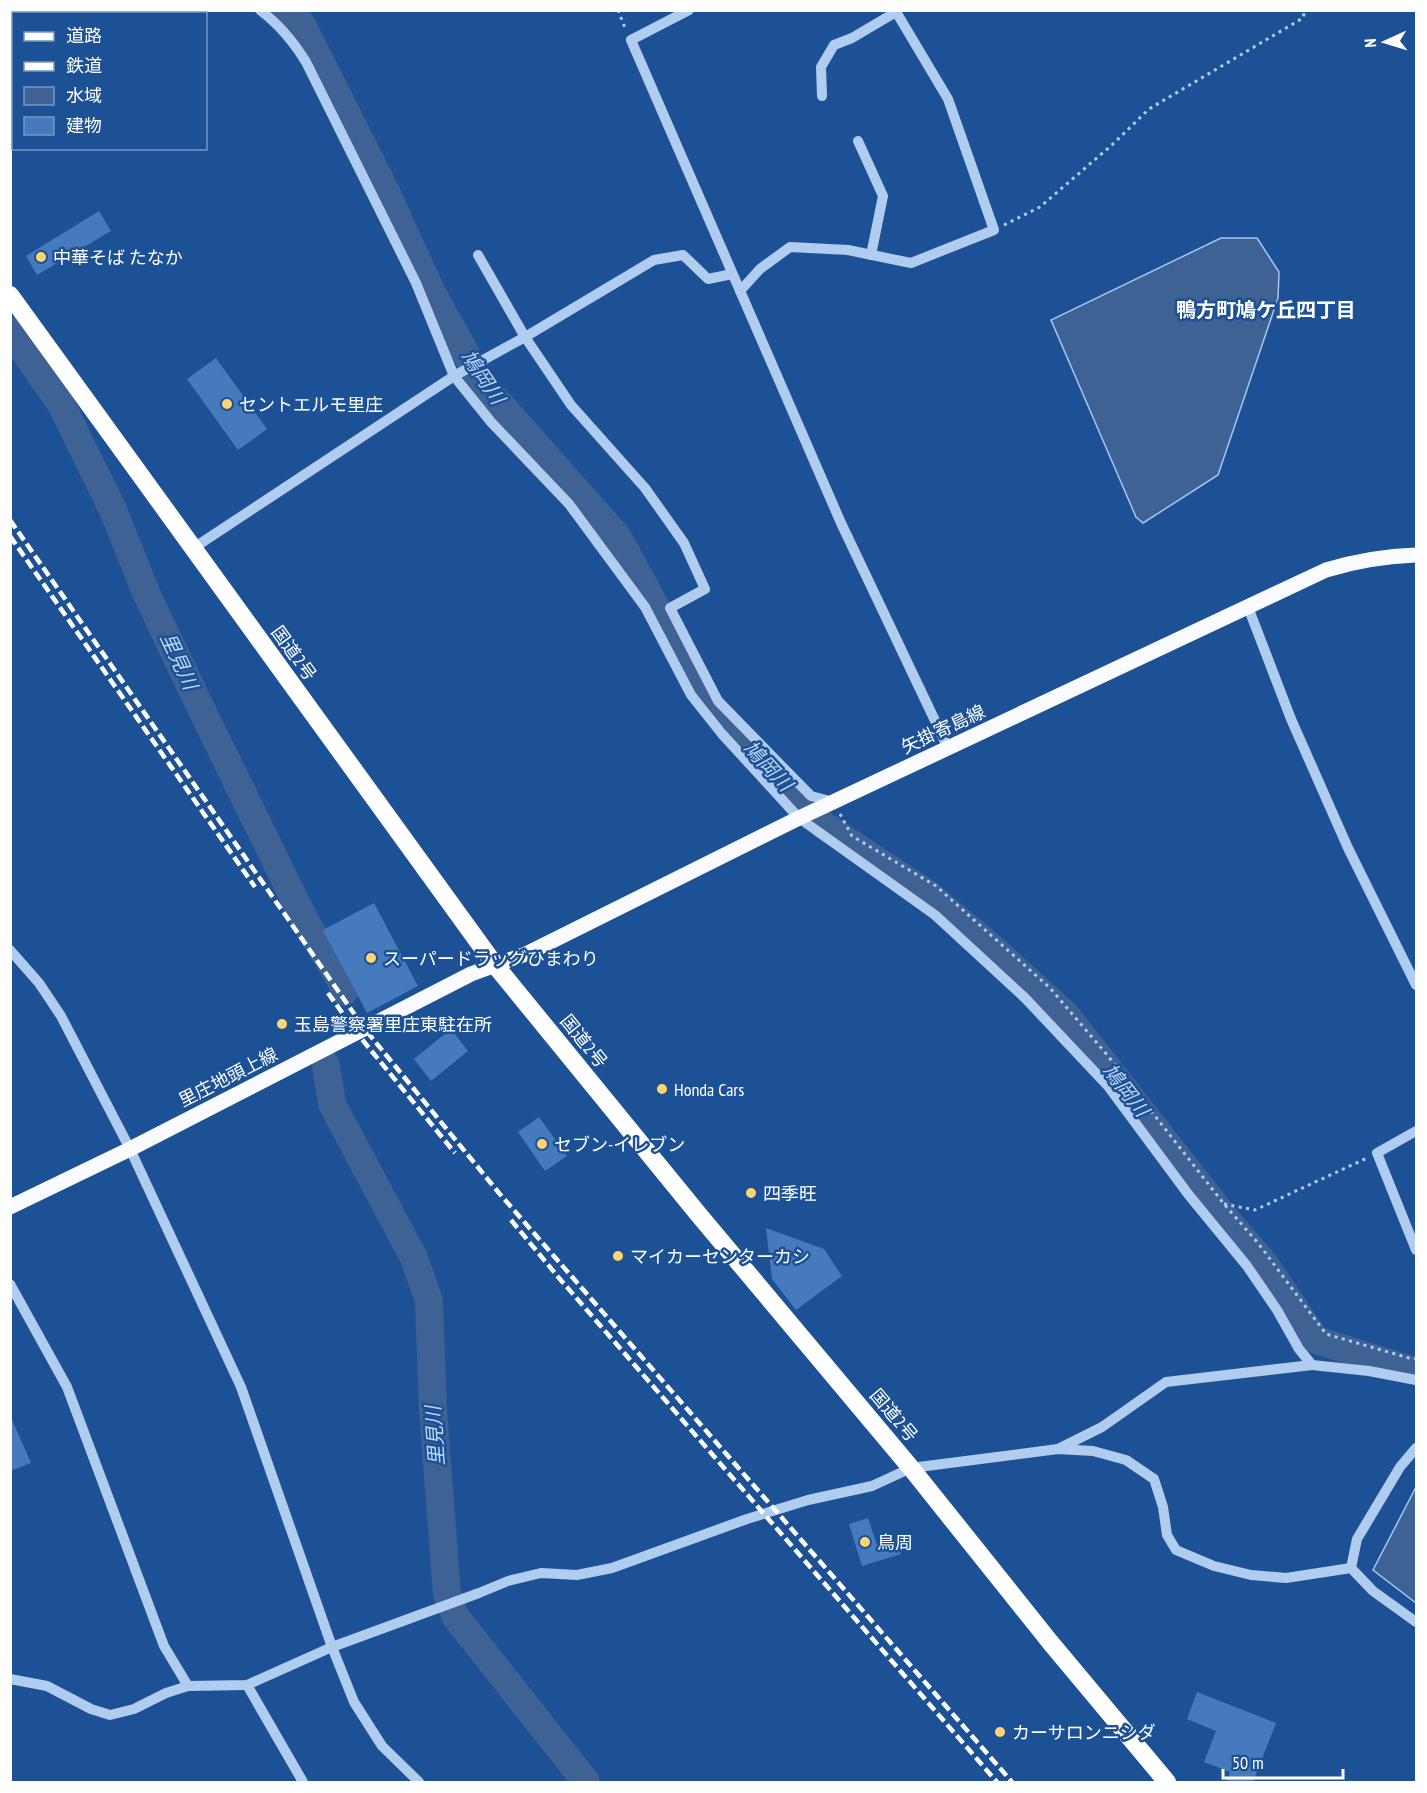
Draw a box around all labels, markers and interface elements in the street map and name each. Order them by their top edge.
legend [12,12,207,150]
north arrow [1355,12,1415,72]
text: 道路 [66,24,102,47]
text: N [1360,38,1380,48]
text: 鉄道 [66,54,102,77]
text: 水域 [66,84,102,107]
text: 建物 [66,114,102,137]
place label: 中華そば たなか [53,246,183,269]
marker: 中華そば たなか [34,250,48,264]
district label: 鴨方町鳩ケ丘四丁目 [1176,297,1356,323]
water label: 鳩岡川 [455,345,512,411]
place label: セントエルモ里庄 [239,393,383,416]
marker: セントエルモ里庄 [220,397,234,411]
street label: 国道2号 [266,621,322,685]
water label: 里見川 [155,628,204,695]
street label: 矢掛寄島線 [897,700,989,758]
water label: 鳩岡川 [738,735,799,798]
place label: スーパードラッグひまわり [383,947,599,970]
marker: スーパードラッグひまわり [364,951,378,965]
street label: 国道2号 [556,1010,612,1072]
place label: 玉島警察署里庄東駐在所 [294,1013,492,1036]
marker: 玉島警察署里庄東駐在所 [275,1017,289,1031]
street label: 里庄地頭上線 [175,1042,281,1112]
water label: 鳩岡川 [1097,1058,1156,1123]
place label: Honda Cars [674,1078,744,1101]
marker: Honda Cars [655,1082,669,1096]
place label: セブン-イレブン [554,1133,685,1156]
marker: セブン-イレブン [535,1137,549,1151]
place label: 四季旺 [763,1182,817,1205]
marker: 四季旺 [744,1186,758,1200]
place label: マイカーセンターカシ [630,1245,810,1268]
marker: マイカーセンターカシ [611,1249,625,1263]
street label: 国道2号 [865,1384,923,1446]
water label: 里見川 [420,1403,450,1467]
place label: 鳥周 [877,1531,913,1554]
marker: 鳥周 [858,1535,872,1549]
place label: カーサロンニシダ [1012,1721,1156,1744]
marker: カーサロンニシダ [993,1725,1007,1739]
scale bar [1223,1742,1343,1780]
text: 50 m [1232,1751,1264,1774]

